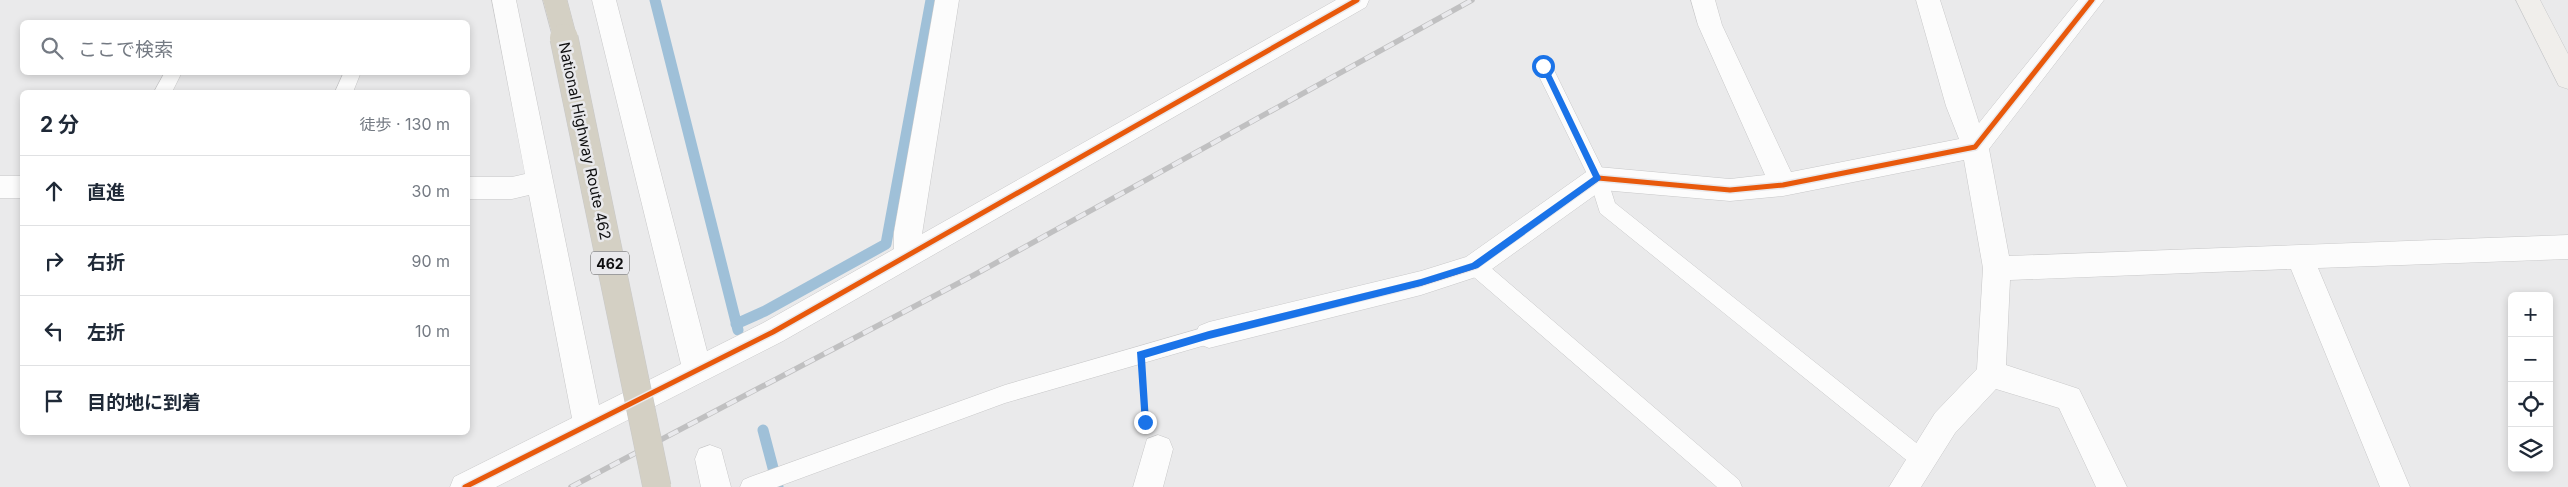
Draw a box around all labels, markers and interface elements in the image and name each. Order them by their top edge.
search box [20,20,470,75]
icon: search [38,34,66,62]
text: ここで検索 [78,38,173,61]
street label: National Highway Route 462 [555,40,615,242]
route start [1532,55,1555,78]
text: 2 分 [40,112,79,137]
text: 徒歩 · 130 m [359,114,450,134]
icon: ahead [40,177,68,205]
text: 直進 [87,181,125,204]
text: 30 m [412,181,450,201]
icon: right [40,247,68,275]
text: 右折 [87,251,125,274]
text: 90 m [411,251,450,271]
road number: 462 [591,252,629,274]
map controls [2508,292,2553,472]
button: + [2508,292,2553,337]
icon: left [40,317,68,345]
text: 左折 [87,321,125,344]
text: 10 m [415,321,450,341]
button: − [2508,337,2553,382]
button: locate [2508,382,2553,427]
icon: arrive [40,387,68,415]
text: 目的地に到着 [87,391,201,414]
route end [1134,411,1157,434]
button: layers [2508,427,2553,472]

